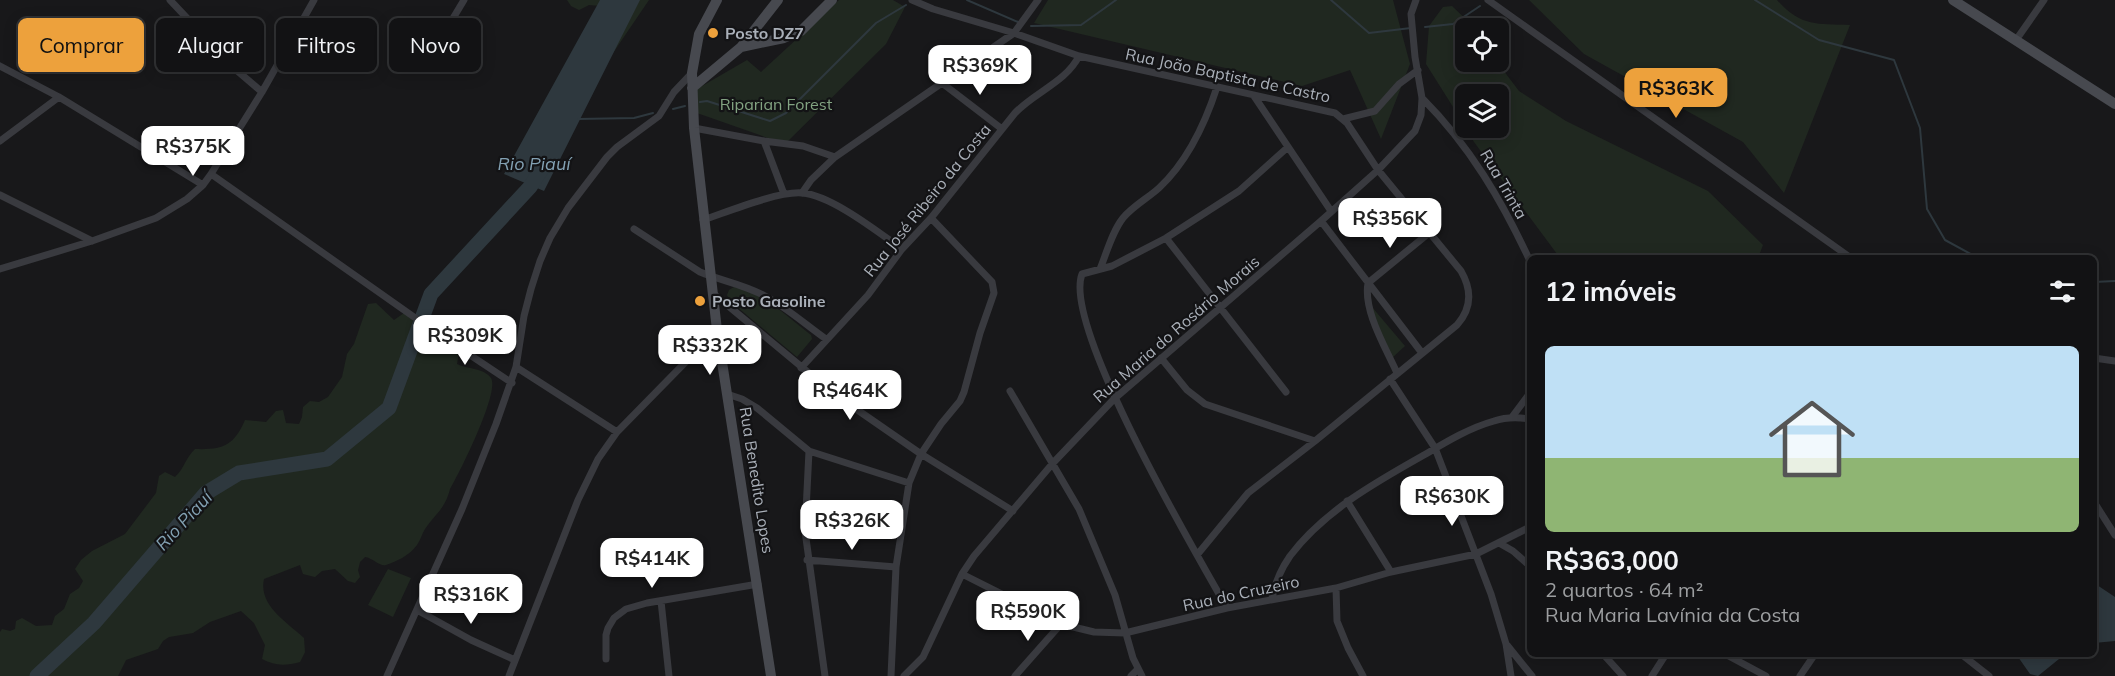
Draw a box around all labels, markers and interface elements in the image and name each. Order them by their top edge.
chip: Comprar [18,18,144,72]
chip: Alugar [156,18,264,72]
chip: Filtros [276,18,377,72]
chip: Novo [389,18,481,72]
map controls [1455,18,1509,138]
button: locate [1455,18,1509,72]
place label: Posto DZ7 [725,23,804,43]
marker: Posto DZ7 [706,26,720,40]
street label: Rua João Baptista de Castro [1124,43,1332,107]
pin: R$369K [931,45,1029,96]
text: R$369K [942,52,1018,77]
pin: R$363K [1627,68,1725,119]
text: R$363K [1638,75,1714,100]
button: layers [1455,84,1509,138]
park label: Riparian Forest [720,94,833,114]
street label: Rua José Ribeiro da Costa [859,119,995,281]
pin: R$375K [144,126,242,177]
text: R$375K [155,133,231,158]
street label: Rua Trinta [1476,146,1532,222]
water label: Rio Piauí [497,152,573,175]
pin: R$356K [1341,198,1439,249]
text: R$356K [1352,205,1428,230]
street label: Rua Maria do Rosário Morais [1089,251,1263,407]
text: 12 imóveis [1545,275,1677,308]
icon: filters [2046,275,2079,308]
place label: Posto Gasoline [712,291,826,311]
marker: Posto Gasoline [693,294,707,308]
pin: R$309K [416,315,514,366]
text: R$309K [427,322,503,347]
pin: R$332K [661,325,759,376]
text: R$332K [672,332,748,357]
pin: R$464K [801,370,899,421]
text: R$464K [812,377,888,402]
icon: home [1758,385,1866,493]
street label: Rua Benedito Lopes [736,405,778,555]
pin: R$630K [1403,476,1501,527]
text: R$630K [1414,483,1490,508]
water label: Rio Piauí [150,484,219,555]
pin: R$326K [803,500,901,551]
text: R$326K [814,507,890,532]
pin: R$414K [603,538,701,589]
text: R$363,000 [1545,544,1679,577]
text: R$414K [614,545,690,570]
street label: Rua do Cruzeiro [1181,571,1301,615]
pin: R$316K [422,574,520,625]
text: 2 quartos · 64 m² [1545,577,1703,602]
text: R$316K [433,581,509,606]
pin: R$590K [979,591,1077,642]
text: R$590K [990,598,1066,623]
text: Rua Maria Lavínia da Costa [1545,602,1800,627]

